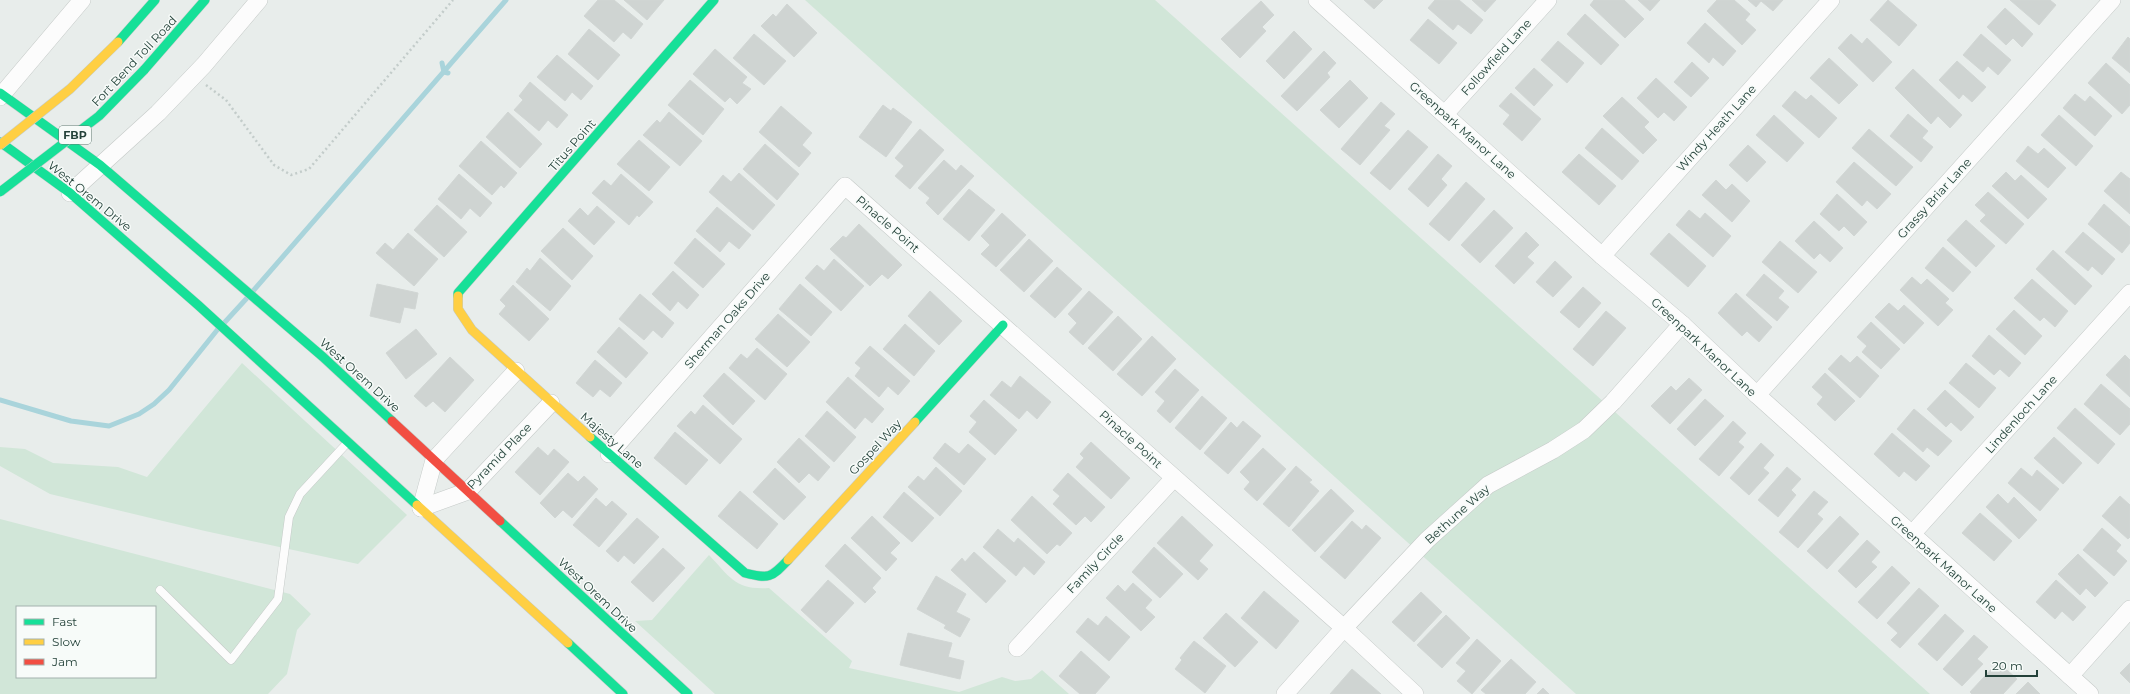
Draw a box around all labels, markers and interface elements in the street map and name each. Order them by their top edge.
street label: Fort Bend Toll Road [88,13,180,109]
street label: Followfield Lane [1458,16,1534,98]
street label: Greenpark Manor Lane [1407,78,1519,182]
street label: Windy Heath Lane [1673,81,1759,175]
street label: Titus Point [545,116,599,174]
road number: FBP [59,126,91,144]
street label: Grassy Briar Lane [1894,154,1974,242]
street label: West Orem Drive [45,158,135,234]
street label: Pinacle Point [853,192,923,256]
street label: Sherman Oaks Drive [681,269,773,371]
street label: Greenpark Manor Lane [1648,294,1760,400]
street label: West Orem Drive [317,335,403,415]
street label: Lindenloch Lane [1982,372,2060,456]
street label: Pinacle Point [1096,407,1166,471]
street label: Majesty Lane [577,409,647,471]
street label: Gospel Way [845,416,905,478]
street label: Pyramid Place [464,420,534,492]
street label: Bethune Way [1422,481,1493,547]
street label: Greenpark Manor Lane [1888,512,2000,616]
street label: Family Circle [1063,530,1127,596]
street label: West Orem Drive [555,554,641,636]
legend [16,606,156,678]
text: Fast [52,614,77,629]
text: Slow [52,634,81,649]
scale bar [1986,652,2037,678]
text: Jam [51,654,78,669]
text: 20 m [1992,658,2023,673]

